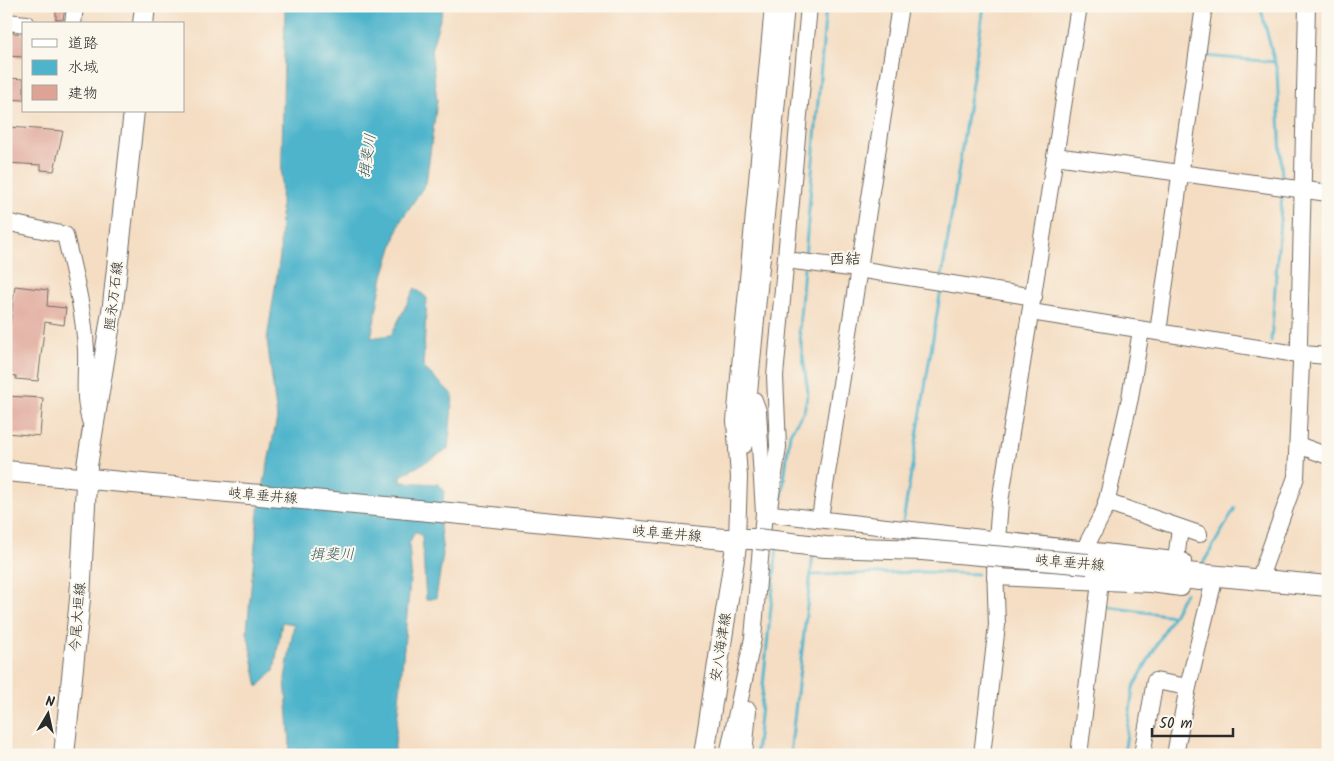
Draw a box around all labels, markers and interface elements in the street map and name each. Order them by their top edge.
legend [22,22,185,112]
text: 道路 [68,32,98,56]
text: 水域 [68,56,98,80]
text: 建物 [68,82,98,106]
water label: 揖斐川 [353,132,383,180]
district label: 西結 [829,247,861,272]
street label: 脛永万石線 [99,260,129,332]
street label: 岐阜垂井線 [227,482,299,510]
street label: 岐阜垂井線 [631,520,703,548]
water label: 揖斐川 [309,543,355,567]
street label: 岐阜垂井線 [1034,549,1106,577]
street label: 今尾大垣線 [64,581,92,653]
street label: 安八海津線 [705,611,737,683]
north arrow [22,688,72,738]
text: N [44,691,56,714]
scale bar [1152,706,1233,738]
text: 50 m [1159,712,1193,736]

